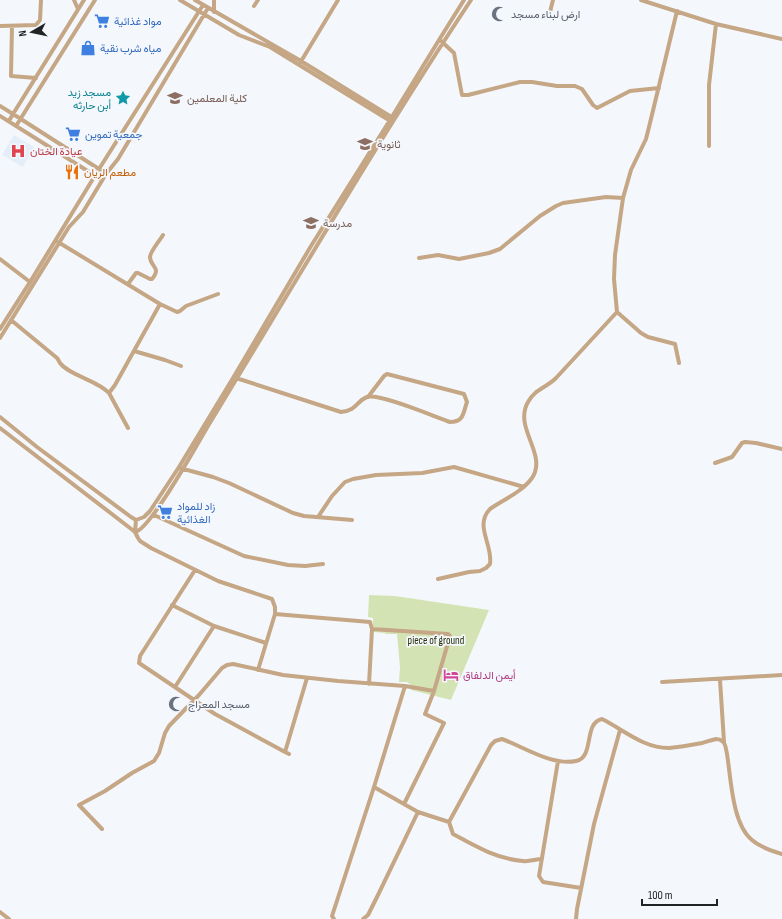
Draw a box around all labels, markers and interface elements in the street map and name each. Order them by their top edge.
mosque icon: ارض لبناء مسجد [490,5,508,23]
place label: ارض لبناء مسجد [511,8,580,21]
north arrow [12,12,52,52]
supermarket icon: مواد غذائية [93,12,111,30]
place label: مواد غذائية [114,15,162,28]
text: N [16,29,29,37]
shop icon: مياه شرب نقية [79,39,97,57]
place label: مياه شرب نقية [100,42,161,55]
place label: مسجد زيد أبن حارثه [68,86,111,112]
place icon: مسجد زيد أبن حارثه [114,89,132,107]
school or university icon: كلية المعلمين [166,89,184,107]
place label: كلية المعلمين [187,92,247,105]
supermarket icon: جمعية تموين [64,125,82,143]
place label: جمعية تموين [85,128,143,141]
school or university icon: ثانوية [356,135,374,153]
place label: ثانوية [377,138,401,151]
hospital icon: عيادة الختان [9,142,27,160]
place label: عيادة الختان [30,145,83,158]
restaurant icon: مطعم الريان [63,163,81,181]
place label: مطعم الريان [84,166,136,180]
school or university icon: مدرسة [302,214,320,232]
place label: مدرسة [323,217,352,230]
place label: زاد للمواد الغذائية [177,500,215,526]
supermarket icon: زاد للمواد الغذائية [156,503,174,521]
park label: piece of ground [408,634,465,647]
hotel icon: أيمن الدلفاق [442,666,460,684]
place label: أيمن الدلفاق [463,669,516,682]
mosque icon: مسجد المعراج [167,695,185,713]
place label: مسجد المعراج [188,698,250,712]
scale bar [642,881,717,907]
text: 100 m [648,888,673,903]

